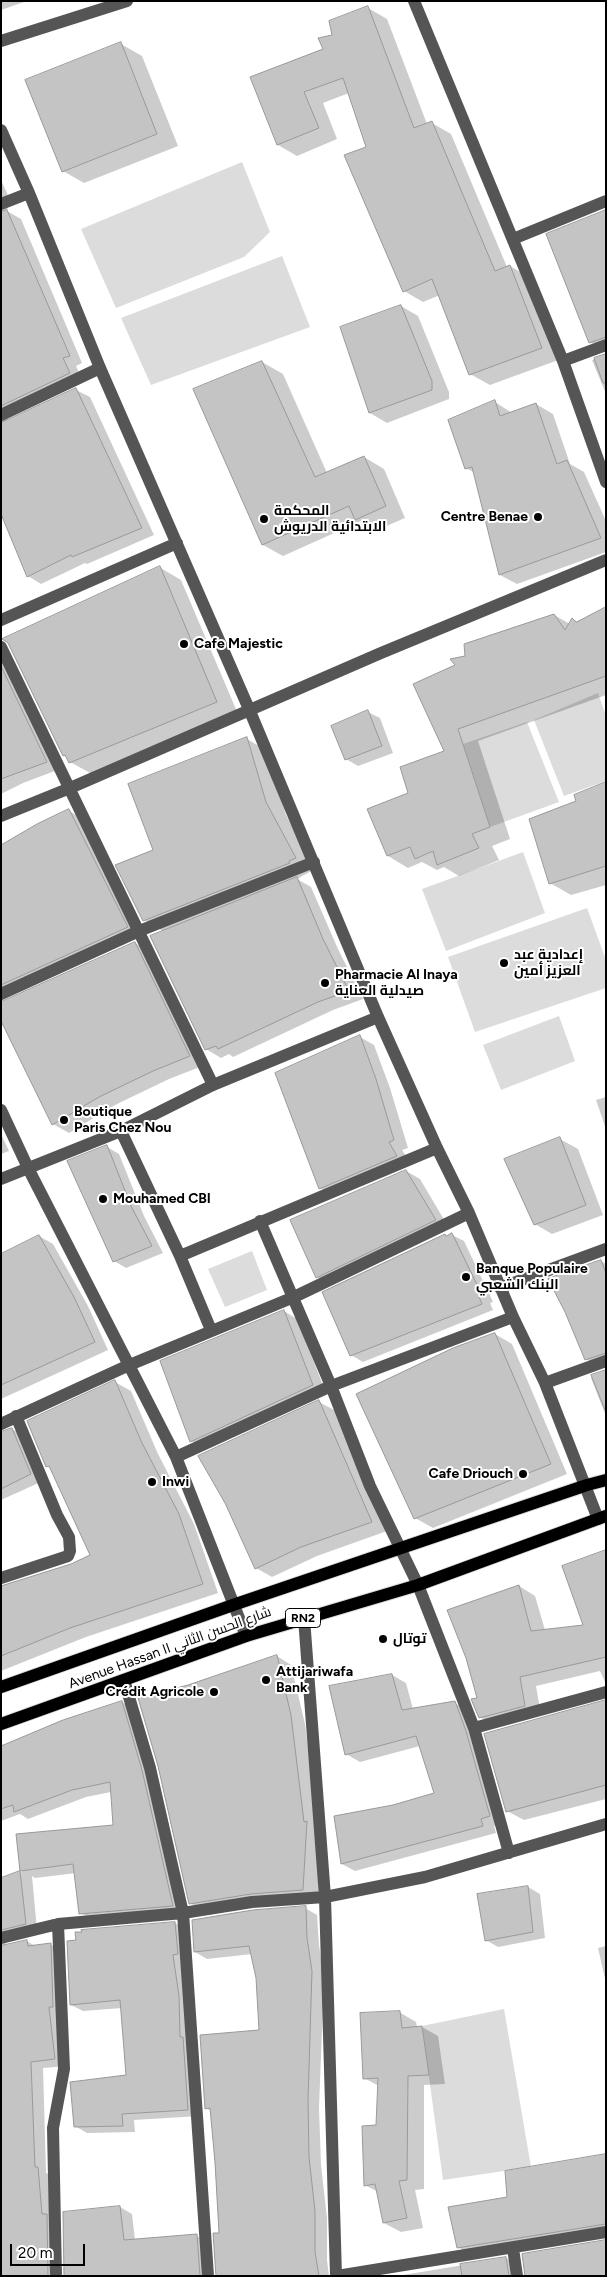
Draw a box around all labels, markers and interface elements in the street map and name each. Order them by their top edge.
place label: المحكمة الابتدائية الدريوش [274,503,386,536]
place label: Centre Benae [441,509,528,525]
marker: Centre Benae [532,511,544,523]
marker: المحكمة الابتدائية الدريوش [258,513,270,525]
place label: Cafe Majestic [194,636,283,652]
marker: Cafe Majestic [178,638,190,650]
place label: إعدادية عبد العزيز أمين [514,947,583,980]
marker: إعدادية عبد العزيز أمين [498,957,510,969]
place label: Pharmacie Al Inaya صيدلية العناية [335,967,458,1000]
marker: Pharmacie Al Inaya صيدلية العناية [319,977,331,989]
place label: Boutique Paris Chez Nou [74,1104,171,1136]
marker: Boutique Paris Chez Nou [58,1114,70,1126]
place label: Mouhamed CBI [113,1191,211,1207]
marker: Mouhamed CBI [97,1193,109,1205]
place label: Banque Populaire البنك الشعبي [476,1261,588,1294]
marker: Banque Populaire البنك الشعبي [460,1271,472,1283]
place label: Cafe Driouch [428,1466,513,1482]
marker: Cafe Driouch [517,1468,529,1480]
place label: Inwi [162,1474,189,1490]
marker: Inwi [146,1476,158,1488]
street label: Avenue Hassan II شارع الحسن الثاني [66,1603,274,1693]
road number: RN2 [286,1609,320,1628]
place label: توتال [393,1631,426,1647]
marker: توتال [377,1633,389,1645]
place label: Attijariwafa Bank [276,1664,353,1696]
marker: Attijariwafa Bank [260,1674,272,1686]
place label: Crédit Agricole [106,1684,204,1700]
marker: Crédit Agricole [208,1686,220,1698]
scale bar [12,2234,88,2266]
text: 20 m [18,2244,52,2262]

